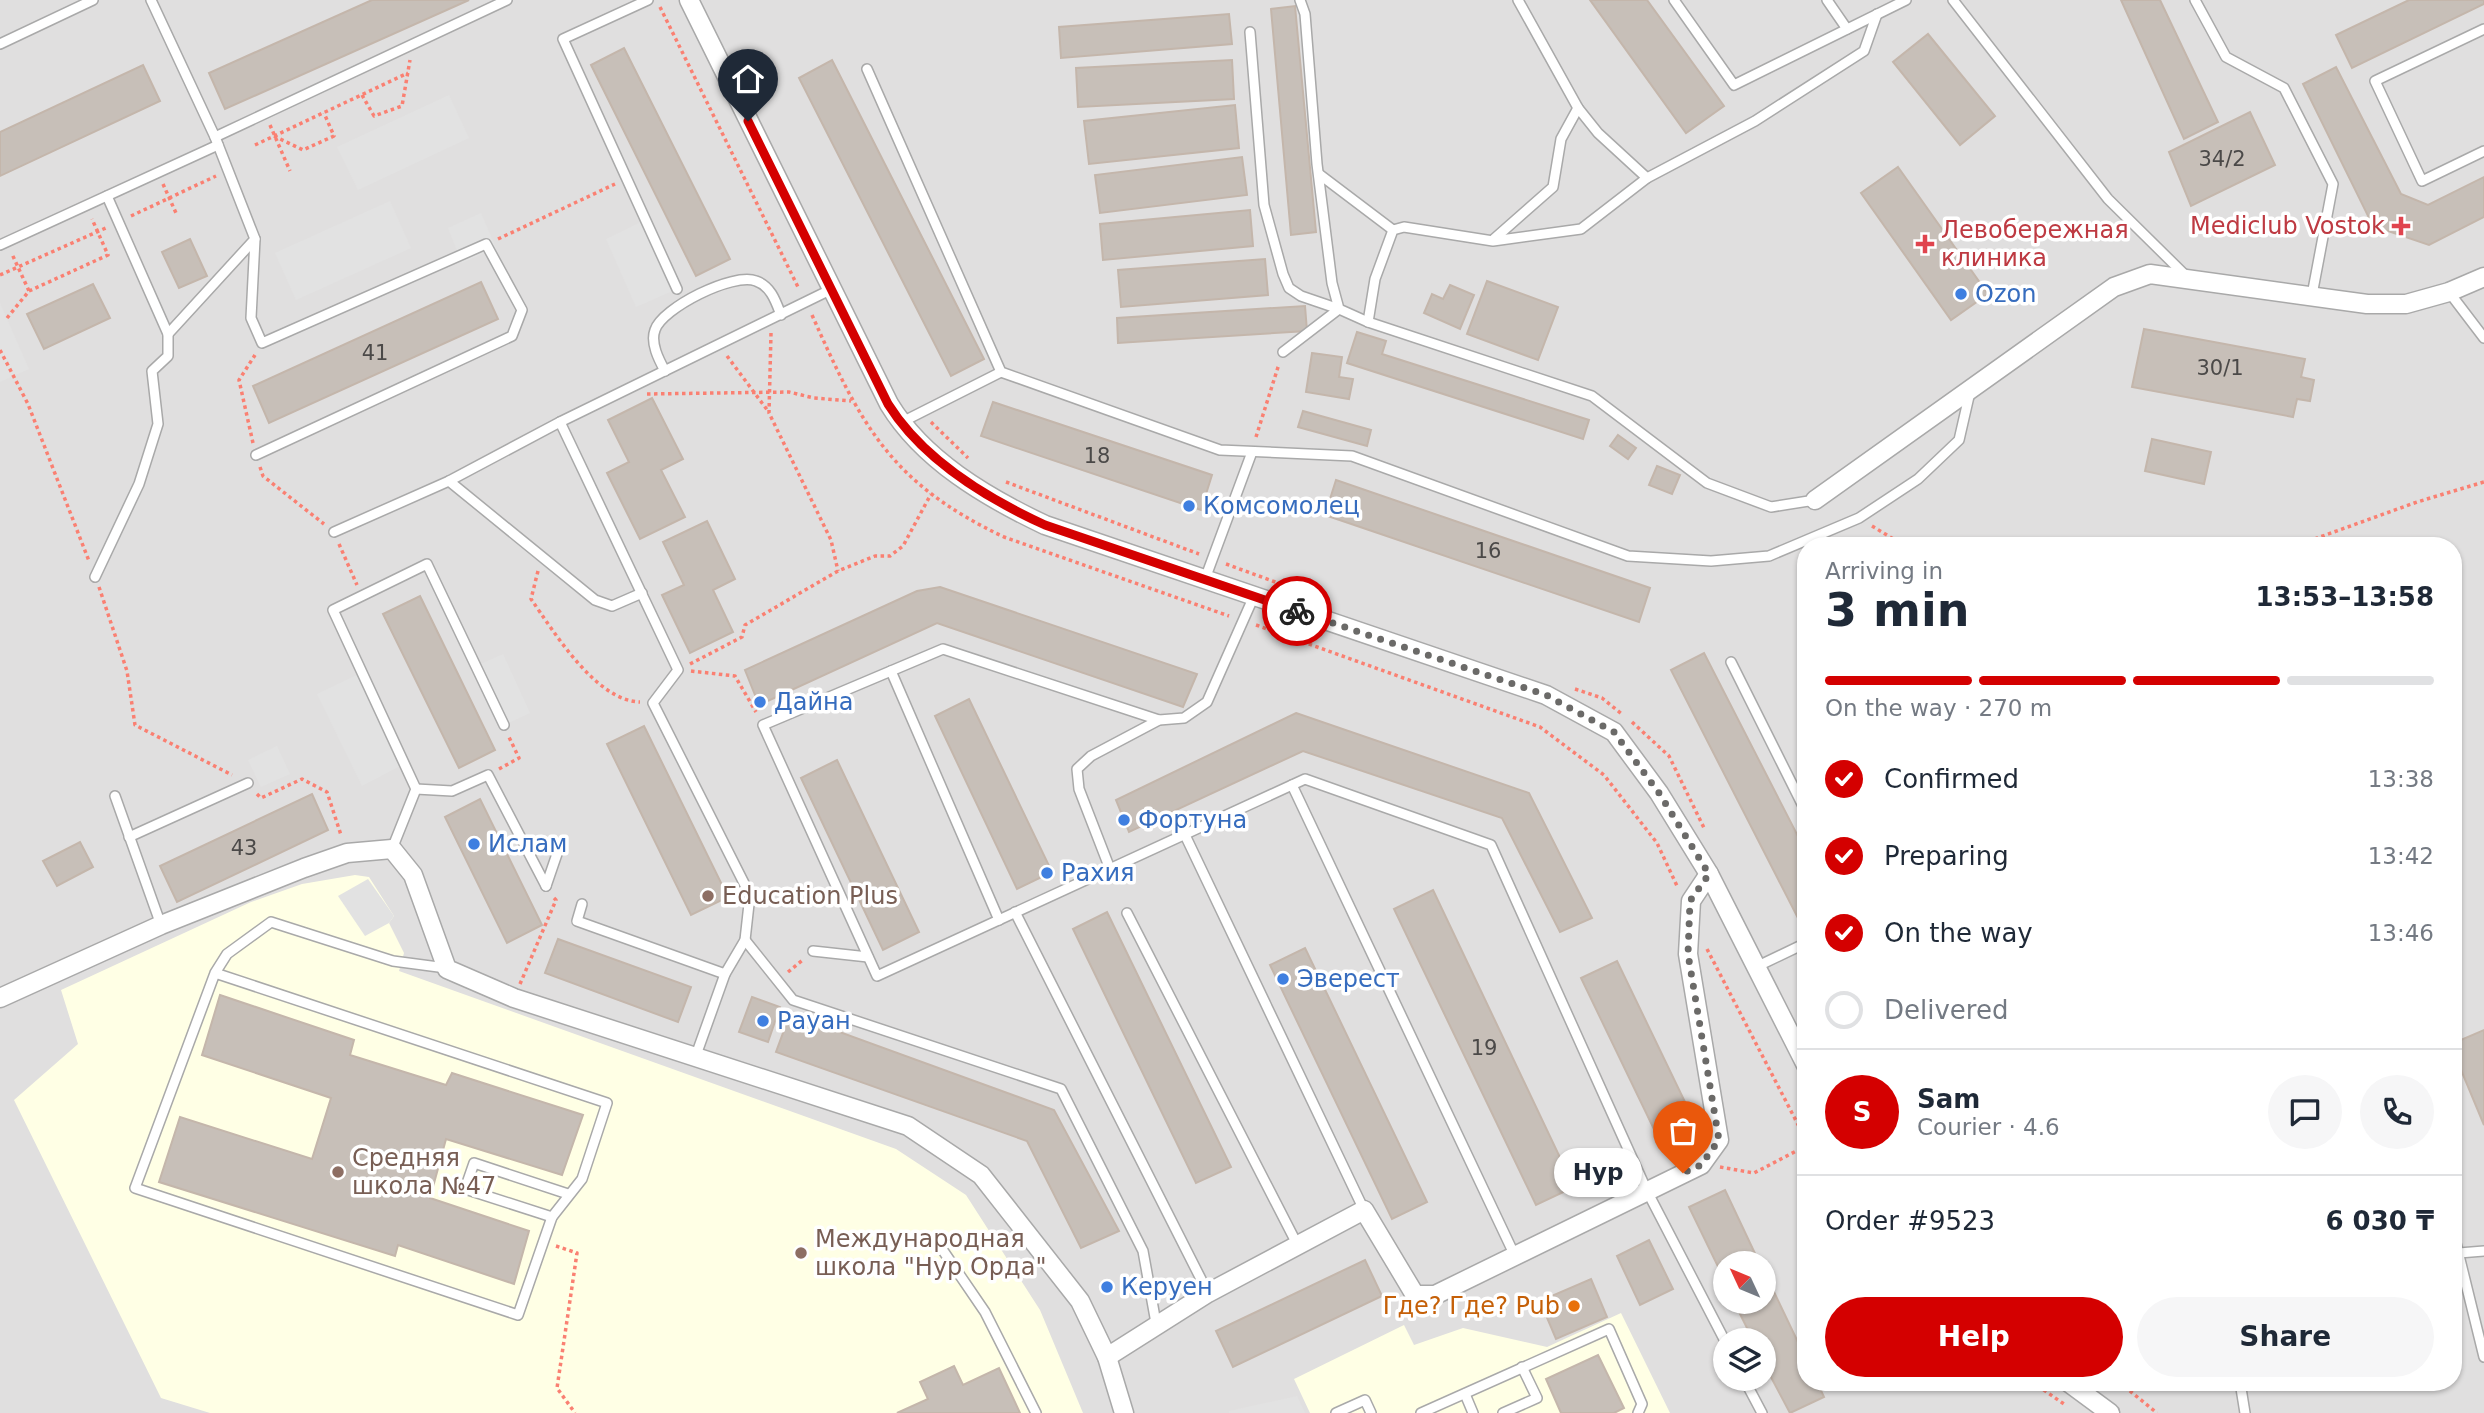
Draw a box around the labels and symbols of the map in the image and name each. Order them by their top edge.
pin [718,49,778,121]
house number: 34/2 [2198,147,2246,171]
place label: Mediclub Vostok [2190,212,2385,240]
place label: Левобережная клиника [1941,216,2129,272]
marker: Mediclub Vostok [2391,216,2411,236]
marker: Левобережная клиника [1915,234,1935,254]
place label: Ozon [1975,280,2036,308]
marker: Ozon [1953,286,1969,302]
house number: 41 [362,341,388,365]
house number: 30/1 [2196,356,2244,380]
house number: 18 [1084,444,1110,468]
place label: Комсомолец [1203,492,1360,520]
marker: Комсомолец [1181,498,1197,514]
house number: 16 [1475,539,1501,563]
courier [1262,576,1332,646]
place label: Дайна [774,688,853,716]
marker: Дайна [752,694,768,710]
place label: Фортуна [1138,806,1247,834]
marker: Фортуна [1116,812,1132,828]
place label: Ислам [488,830,567,858]
house number: 43 [231,836,257,860]
marker: Ислам [466,836,482,852]
place label: Рахия [1061,859,1134,887]
marker: Рахия [1039,865,1055,881]
place label: Education Plus [722,882,898,910]
marker: Education Plus [700,888,716,904]
place label: Эверест [1297,965,1400,993]
marker: Эверест [1275,971,1291,987]
place label: Рауан [777,1007,851,1035]
marker: Рауан [755,1013,771,1029]
house number: 19 [1471,1036,1497,1060]
pin [1653,1101,1713,1173]
place label: Средняя школа №47 [352,1144,496,1200]
callout: Нур [1554,1148,1641,1198]
marker: Средняя школа №47 [330,1164,346,1180]
place label: Международная школа "Нур Орда" [815,1225,1046,1281]
marker: Международная школа "Нур Орда" [793,1245,809,1261]
north arrow [1713,1251,1776,1314]
place label: Керуен [1121,1273,1213,1301]
marker: Керуен [1099,1279,1115,1295]
place label: Где? Где? Pub [1383,1292,1560,1320]
marker: Где? Где? Pub [1566,1298,1582,1314]

